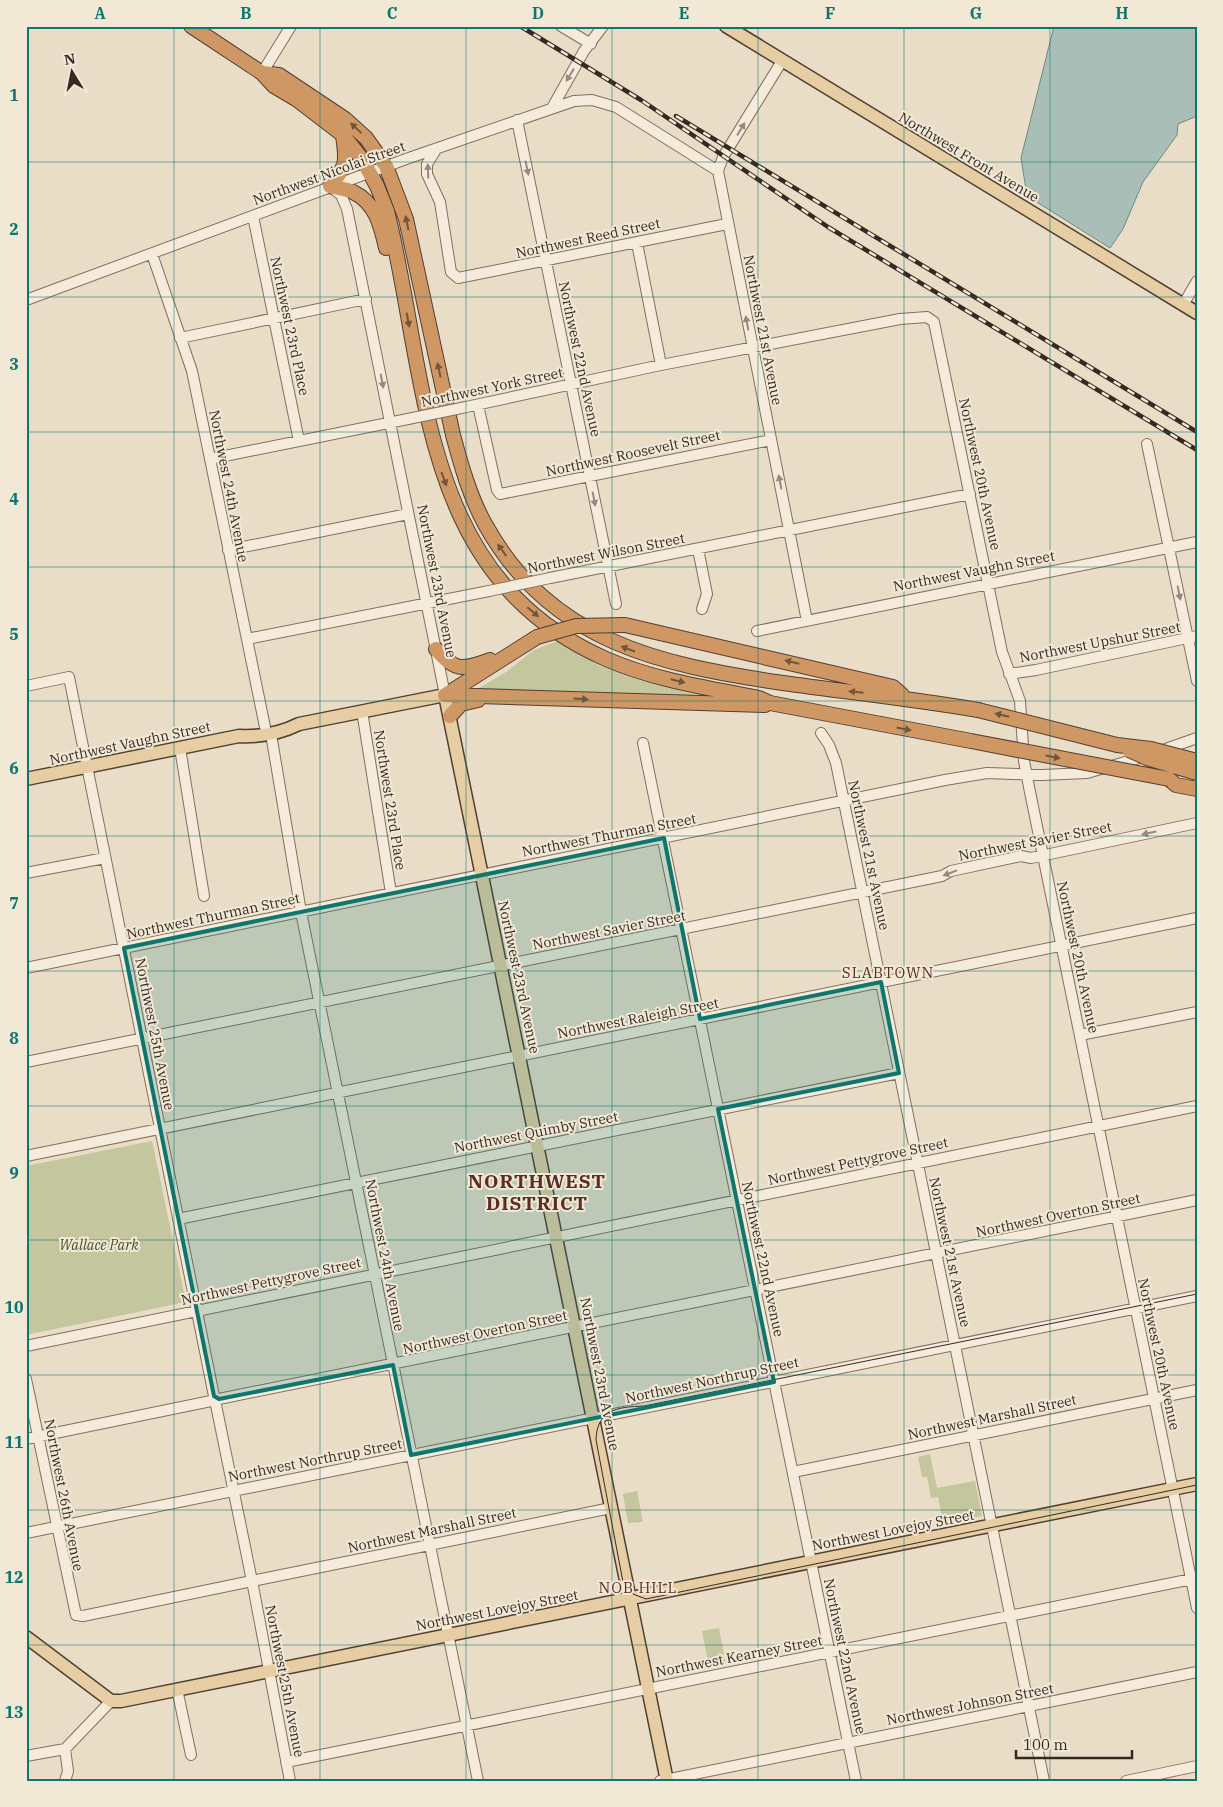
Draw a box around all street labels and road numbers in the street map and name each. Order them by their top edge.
street label: Northwest Front Avenue [896,108,1042,206]
street label: Northwest Nicolai Street [250,137,408,209]
street label: Northwest Reed Street [514,214,662,262]
street label: Northwest 21st Avenue [740,253,786,407]
street label: Northwest 23rd Place [266,255,314,397]
street label: Northwest 22nd Avenue [555,280,605,438]
street label: Northwest York Street [419,363,565,411]
street label: Northwest 20th Avenue [955,396,1005,552]
street label: Northwest 24th Avenue [205,408,253,564]
street label: Northwest Roosevelt Street [544,426,722,480]
street label: Northwest 23rd Avenue [413,503,461,659]
street label: Northwest Wilson Street [526,529,686,577]
street label: Northwest Vaughn Street [892,546,1056,596]
street label: Northwest Upshur Street [1018,618,1182,666]
street label: Northwest Vaughn Street [48,717,212,769]
street label: Northwest 23rd Place [370,729,410,871]
street label: Northwest 21st Avenue [844,778,894,932]
street label: Northwest Thurman Street [520,809,698,861]
street label: Northwest Savier Street [957,817,1113,865]
street label: Northwest 20th Avenue [1053,879,1103,1035]
street label: Northwest Thurman Street [125,889,302,943]
street label: Northwest 23rd Avenue [494,899,544,1055]
street label: Northwest Savier Street [531,906,687,954]
street label: Northwest 25th Avenue [131,956,179,1112]
street label: Northwest Raleigh Street [556,994,720,1042]
street label: Northwest Quimby Street [452,1107,620,1157]
street label: Northwest Pettygrove Street [766,1133,950,1189]
street label: Northwest 21st Avenue [925,1175,975,1329]
street label: Northwest 24th Avenue [361,1177,409,1333]
street label: Northwest 22nd Avenue [738,1180,788,1338]
street label: Northwest Overton Street [974,1189,1142,1241]
street label: Northwest Pettygrove Street [179,1253,363,1309]
street label: Northwest 20th Avenue [1134,1276,1184,1432]
street label: Northwest 23rd Avenue [576,1296,624,1452]
street label: Northwest Overton Street [401,1306,569,1358]
street label: Northwest Northrup Street [624,1353,800,1407]
street label: Northwest Marshall Street [906,1390,1078,1444]
street label: Northwest 26th Avenue [40,1417,88,1573]
street label: Northwest Northrup Street [226,1434,404,1486]
street label: Northwest Marshall Street [346,1503,518,1557]
street label: Northwest Lovejoy Street [810,1505,976,1555]
street label: Northwest 22nd Avenue [820,1577,870,1735]
street label: Northwest Lovejoy Street [414,1585,580,1635]
street label: Northwest 25th Avenue [261,1603,309,1759]
street label: Northwest Kearney Street [654,1631,824,1681]
street label: Northwest Johnson Street [885,1679,1055,1729]

